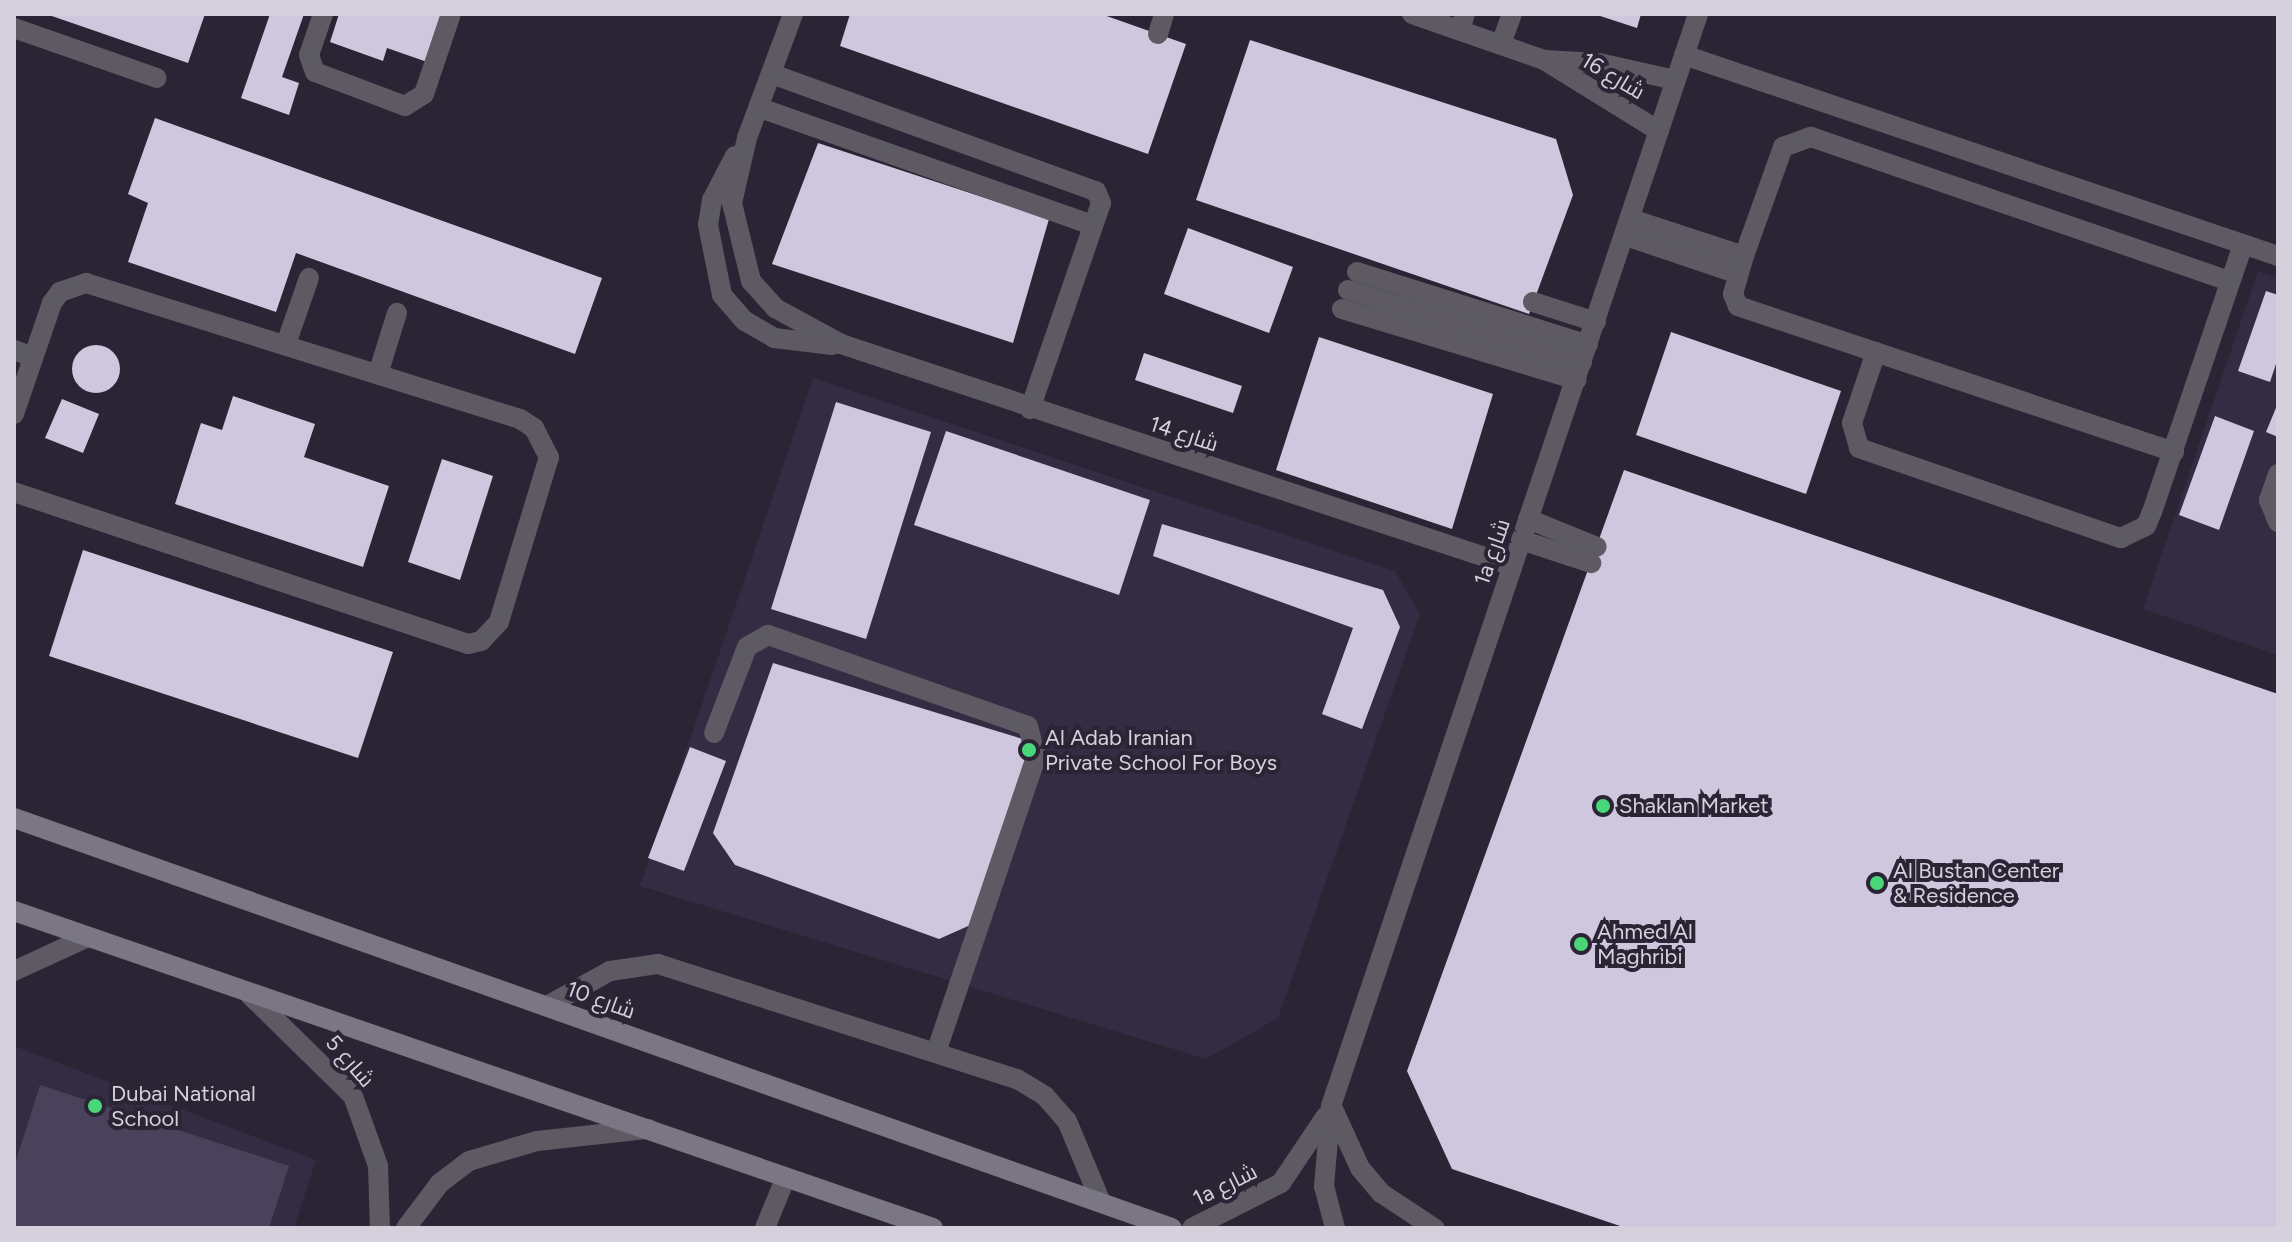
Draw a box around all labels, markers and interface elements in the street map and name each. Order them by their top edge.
street label: شارع 16 [1576,47,1650,105]
street label: شارع 14 [1146,411,1222,457]
street label: 1a شارع [1468,515,1516,589]
place label: Al Adab Iranian Private School For Boys [1045,724,1277,776]
marker: Al Adab Iranian Private School For Boys [1020,741,1038,759]
place label: Shaklan Market [1619,793,1768,819]
marker: Shaklan Market [1594,797,1612,815]
place label: Al Bustan Center & Residence [1893,857,2059,908]
marker: Al Bustan Center & Residence [1868,874,1886,892]
place label: Ahmed Al Maghribi [1597,918,1693,970]
marker: Ahmed Al Maghribi [1572,935,1590,953]
street label: شارع 10 [563,975,639,1025]
street label: شارع 5 [320,1029,380,1093]
place label: Dubai National School [111,1080,256,1132]
marker: Dubai National School [86,1097,104,1115]
street label: 1a شارع [1188,1158,1262,1212]

